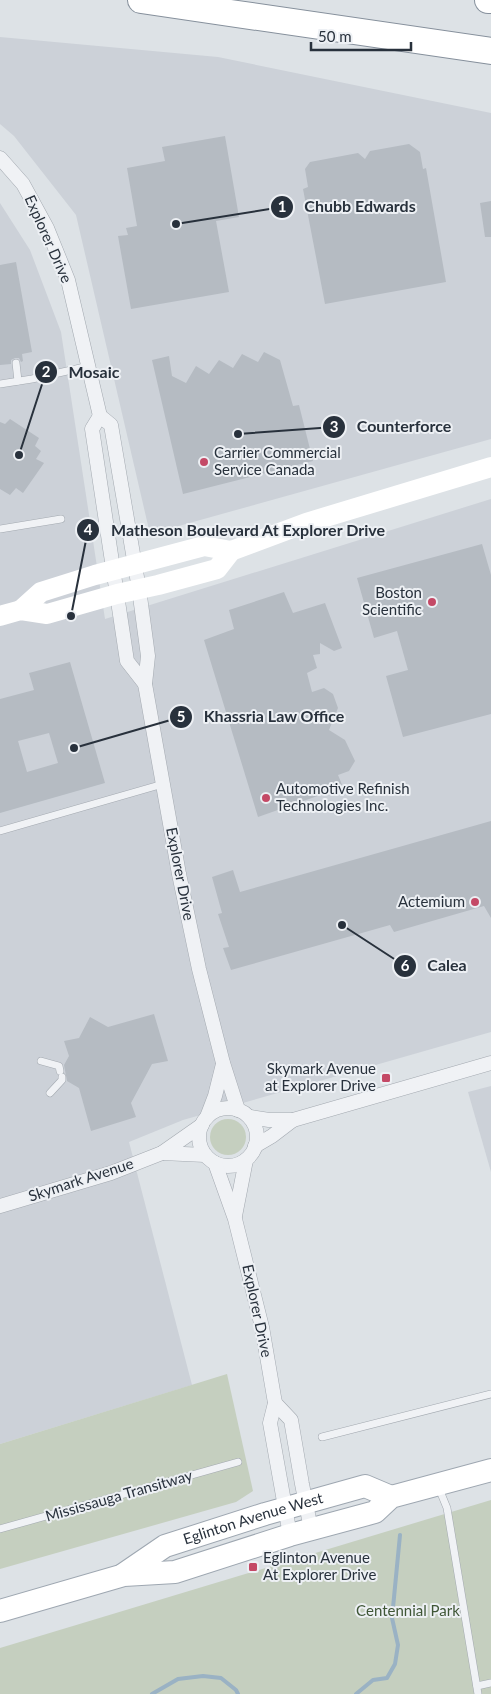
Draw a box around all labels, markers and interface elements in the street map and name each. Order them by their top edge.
scale bar [311,20,411,52]
text: 50 m [318,27,352,45]
callout: Chubb Edwards [270,191,426,222]
street label: Explorer Drive [21,192,76,285]
text: Chubb Edwards [304,196,416,215]
text: 1 [278,197,286,215]
callout: Mosaic [34,357,130,388]
text: 2 [42,362,51,380]
text: Mosaic [69,362,120,381]
callout: Counterforce [322,411,461,442]
text: Counterforce [357,416,452,435]
text: 3 [330,417,338,435]
place label: Carrier Commercial Service Canada [214,443,341,478]
marker: Carrier Commercial Service Canada [198,456,210,468]
callout: Matheson Boulevard At Explorer Drive [76,515,395,546]
text: 4 [84,520,93,538]
text: Matheson Boulevard At Explorer Drive [111,520,385,539]
place label: Boston Scientific [362,583,422,618]
marker: Boston Scientific [426,596,438,608]
callout: Khassria Law Office [169,701,355,732]
text: Khassria Law Office [204,706,345,725]
text: 5 [177,707,185,725]
place label: Automotive Refinish Technologies Inc. [276,779,410,814]
marker: Automotive Refinish Technologies Inc. [260,792,272,804]
street label: Explorer Drive [163,826,199,922]
place label: Actemium [398,892,465,910]
marker: Actemium [469,896,481,908]
callout: Calea [393,950,477,981]
text: Calea [427,955,467,974]
text: 6 [401,956,410,974]
place label: Skymark Avenue at Explorer Drive [265,1059,376,1094]
marker: Skymark Avenue at Explorer Drive [380,1072,392,1084]
street label: Skymark Avenue [26,1154,135,1204]
street label: Explorer Drive [239,1263,277,1359]
street label: Mississauga Transitway [43,1465,195,1525]
street label: Eglinton Avenue West [181,1488,325,1548]
place label: Eglinton Avenue At Explorer Drive [263,1548,376,1583]
marker: Eglinton Avenue At Explorer Drive [247,1561,259,1573]
park label: Centennial Park [356,1601,460,1619]

